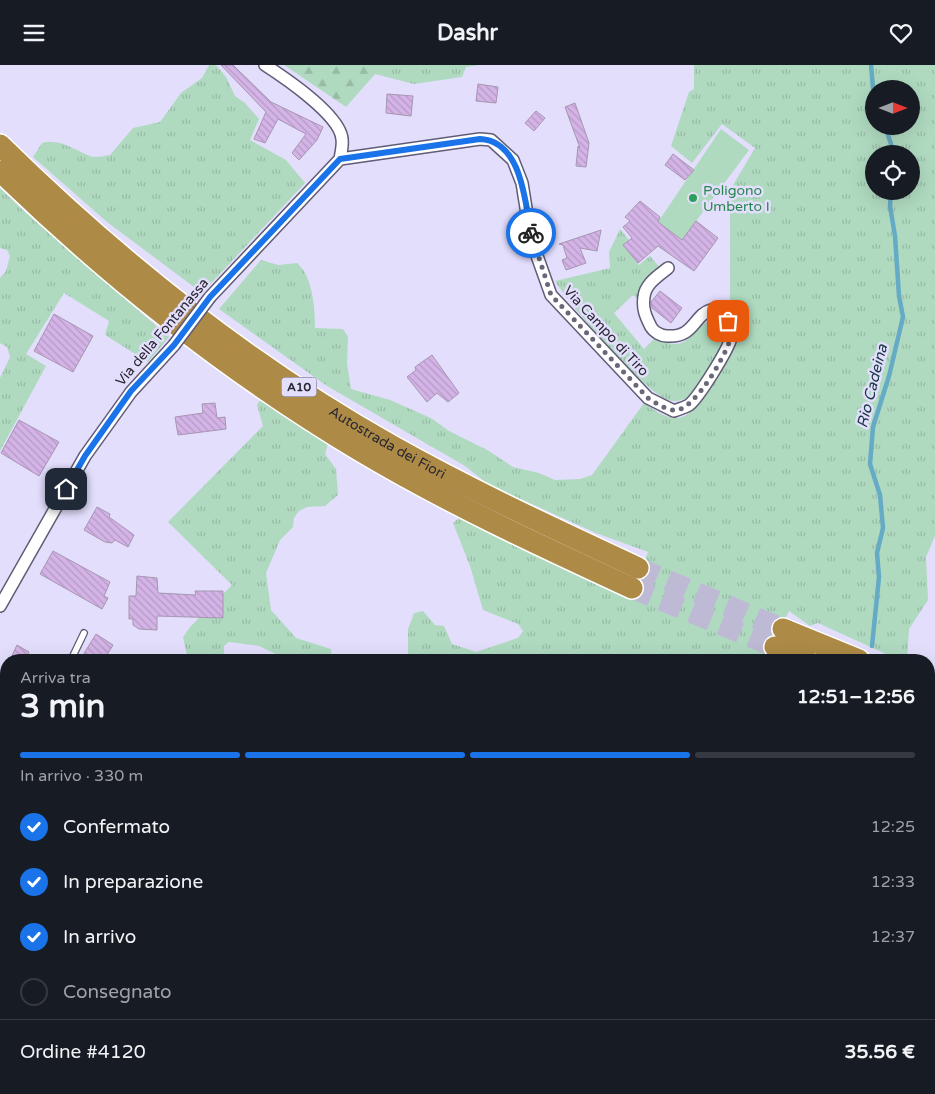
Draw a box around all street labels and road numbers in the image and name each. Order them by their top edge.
street label: Via della Fontanassa [112,275,212,389]
street label: Via Campo di Tiro [560,282,652,380]
road number: A10 [282,378,316,397]
street label: Autostrada dei Fiori [326,402,449,482]

